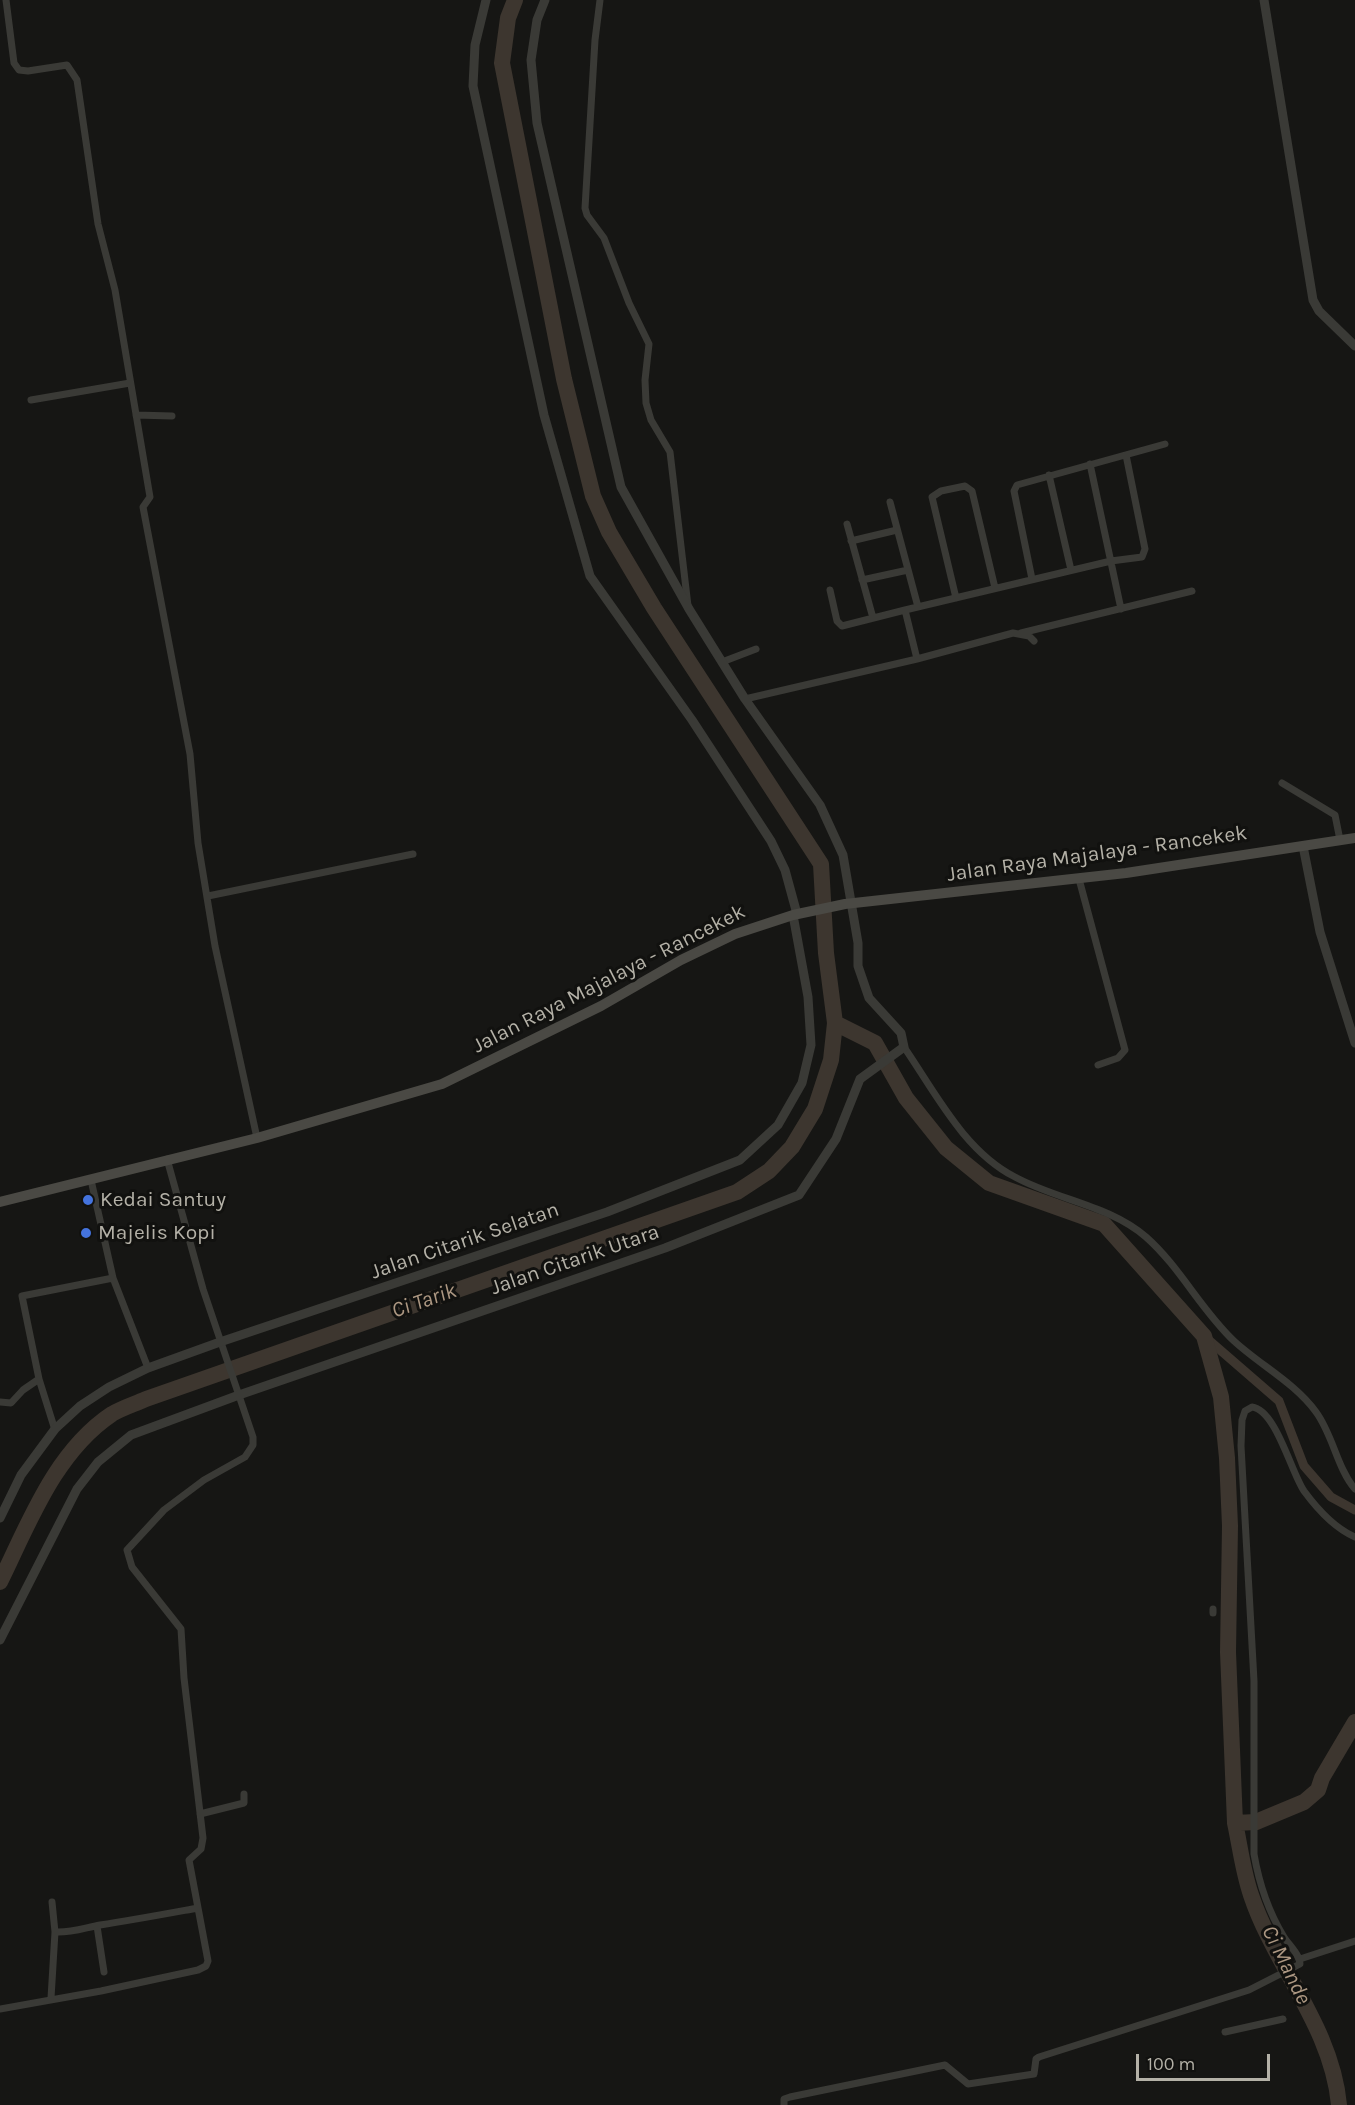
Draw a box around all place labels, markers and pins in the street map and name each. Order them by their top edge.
place label: Kedai Santuy [100,1187,226,1213]
marker: Kedai Santuy [81,1193,95,1207]
place label: Majelis Kopi [98,1220,216,1246]
marker: Majelis Kopi [79,1226,93,1240]

